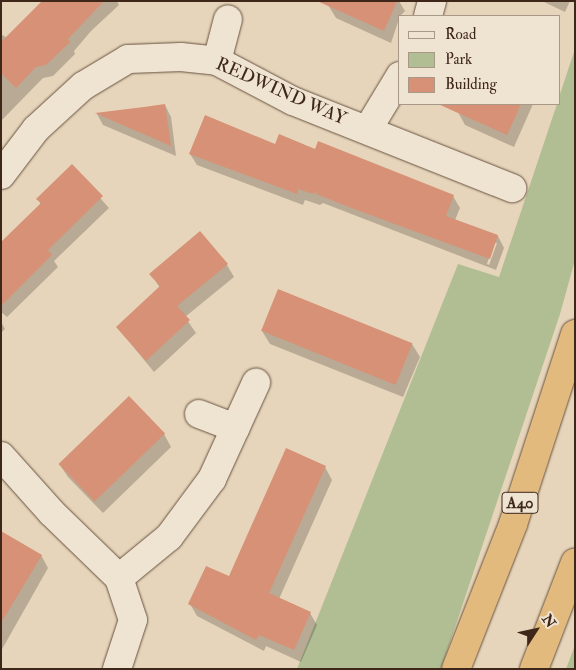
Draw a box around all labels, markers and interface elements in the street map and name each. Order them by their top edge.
legend [398,15,561,105]
text: Road [445,25,476,44]
text: Park [445,50,472,69]
street label: REDWIND WAY [212,54,350,130]
text: Building [445,75,497,94]
road number: A40 [501,489,539,516]
north arrow [511,605,561,655]
text: N [538,611,559,631]

